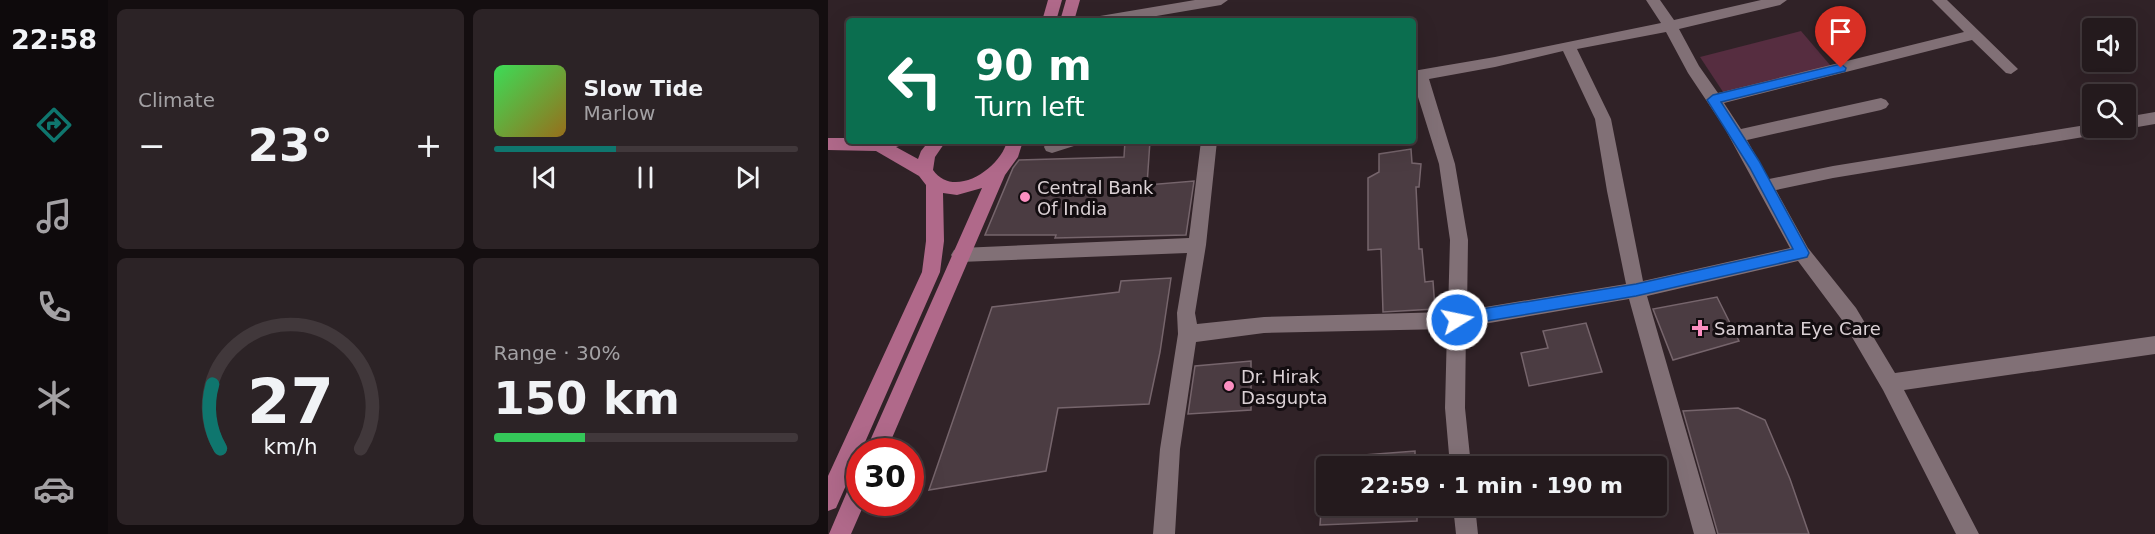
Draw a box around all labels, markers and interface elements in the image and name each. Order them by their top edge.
pin [1815,6,1866,68]
icon: arrive [1824,15,1857,48]
map controls [2082,18,2136,138]
button: sound [2082,18,2136,72]
text: 22:58 [11,24,97,55]
text: 90 m [975,41,1092,90]
icon: left [876,42,954,120]
text: Slow Tide [584,76,703,101]
button: search [2082,84,2136,138]
text: Climate [138,88,215,112]
text: Turn left [975,91,1085,122]
text: Marlow [584,101,655,125]
icon: directions [33,104,75,146]
text: 23° [248,119,333,172]
text: − [138,126,166,165]
text: + [415,126,443,165]
icon: previous [528,161,561,194]
icon: pause [629,161,662,194]
icon: next [731,161,764,194]
place label: Central Bank Of India [1037,177,1154,219]
marker: Central Bank Of India [1018,190,1032,204]
icon: music [33,195,75,237]
icon: phone [33,286,75,328]
position arrow [1425,288,1489,352]
place label: Samanta Eye Care [1714,318,1881,339]
marker: Samanta Eye Care [1691,319,1709,337]
text: Range · 30% [494,341,620,365]
text: 27 [247,365,334,438]
place label: Dr. Hirak Dasgupta [1241,366,1328,408]
text: 150 km [494,372,680,425]
icon: climate [33,377,75,419]
marker: Dr. Hirak Dasgupta [1222,379,1236,393]
text: km/h [263,434,317,459]
speed limit sign: 30 [846,438,924,516]
icon: car [33,468,75,510]
text: 22:59 · 1 min · 190 m [1360,473,1623,498]

